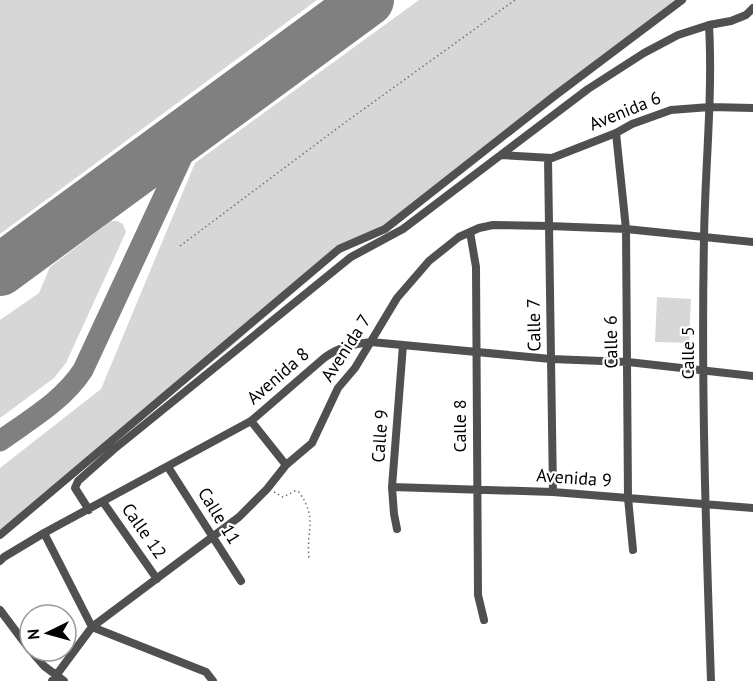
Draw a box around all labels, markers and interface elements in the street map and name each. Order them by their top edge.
street label: Avenida 6 [586,86,664,135]
street label: Calle 7 [522,298,545,352]
street label: Avenida 7 [315,310,376,386]
street label: Calle 6 [599,315,622,369]
street label: Calle 5 [676,326,699,380]
street label: Avenida 8 [242,342,314,409]
street label: Calle 8 [448,399,471,453]
street label: Calle 9 [366,409,393,463]
street label: Avenida 9 [536,463,612,492]
street label: Calle 11 [193,483,246,549]
street label: Calle 12 [117,498,172,563]
north arrow [18,603,78,663]
text: N [23,628,43,640]

